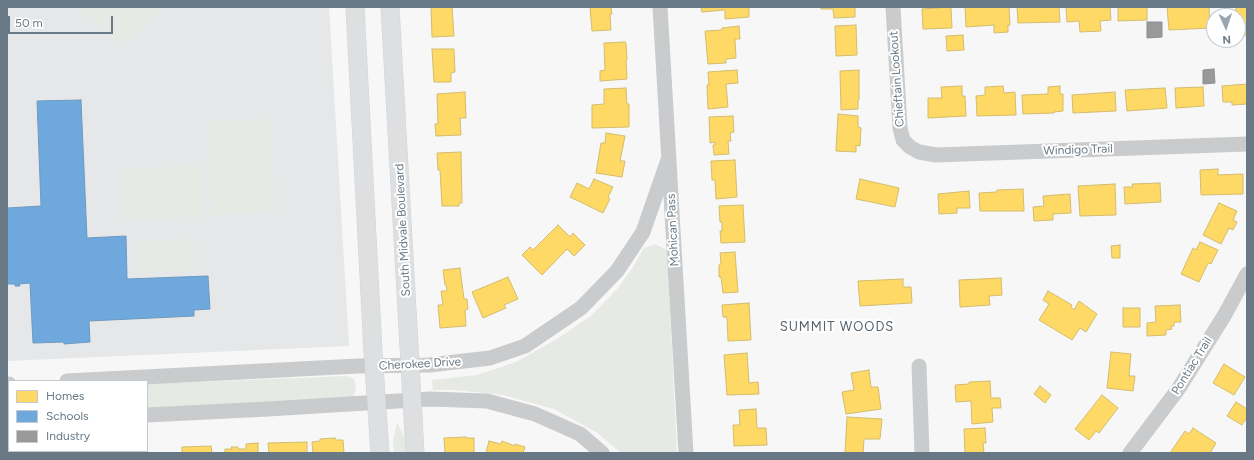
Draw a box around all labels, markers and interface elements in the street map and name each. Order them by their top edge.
scale bar [10,8,115,34]
north arrow [1206,8,1246,48]
text: 50 m [15,16,43,30]
street label: Chieftain Lookout [886,31,908,127]
text: N [1222,33,1231,46]
street label: Windigo Trail [1043,142,1113,158]
street label: South Midvale Boulevard [392,163,414,297]
street label: Mohican Pass [664,193,682,267]
district label: SUMMIT WOODS [780,319,894,335]
street label: Pontiac Trail [1169,335,1215,397]
street label: Cherokee Drive [378,355,462,373]
legend [8,380,148,452]
text: Homes [46,389,84,403]
text: Schools [46,409,89,423]
text: Industry [46,429,90,443]

